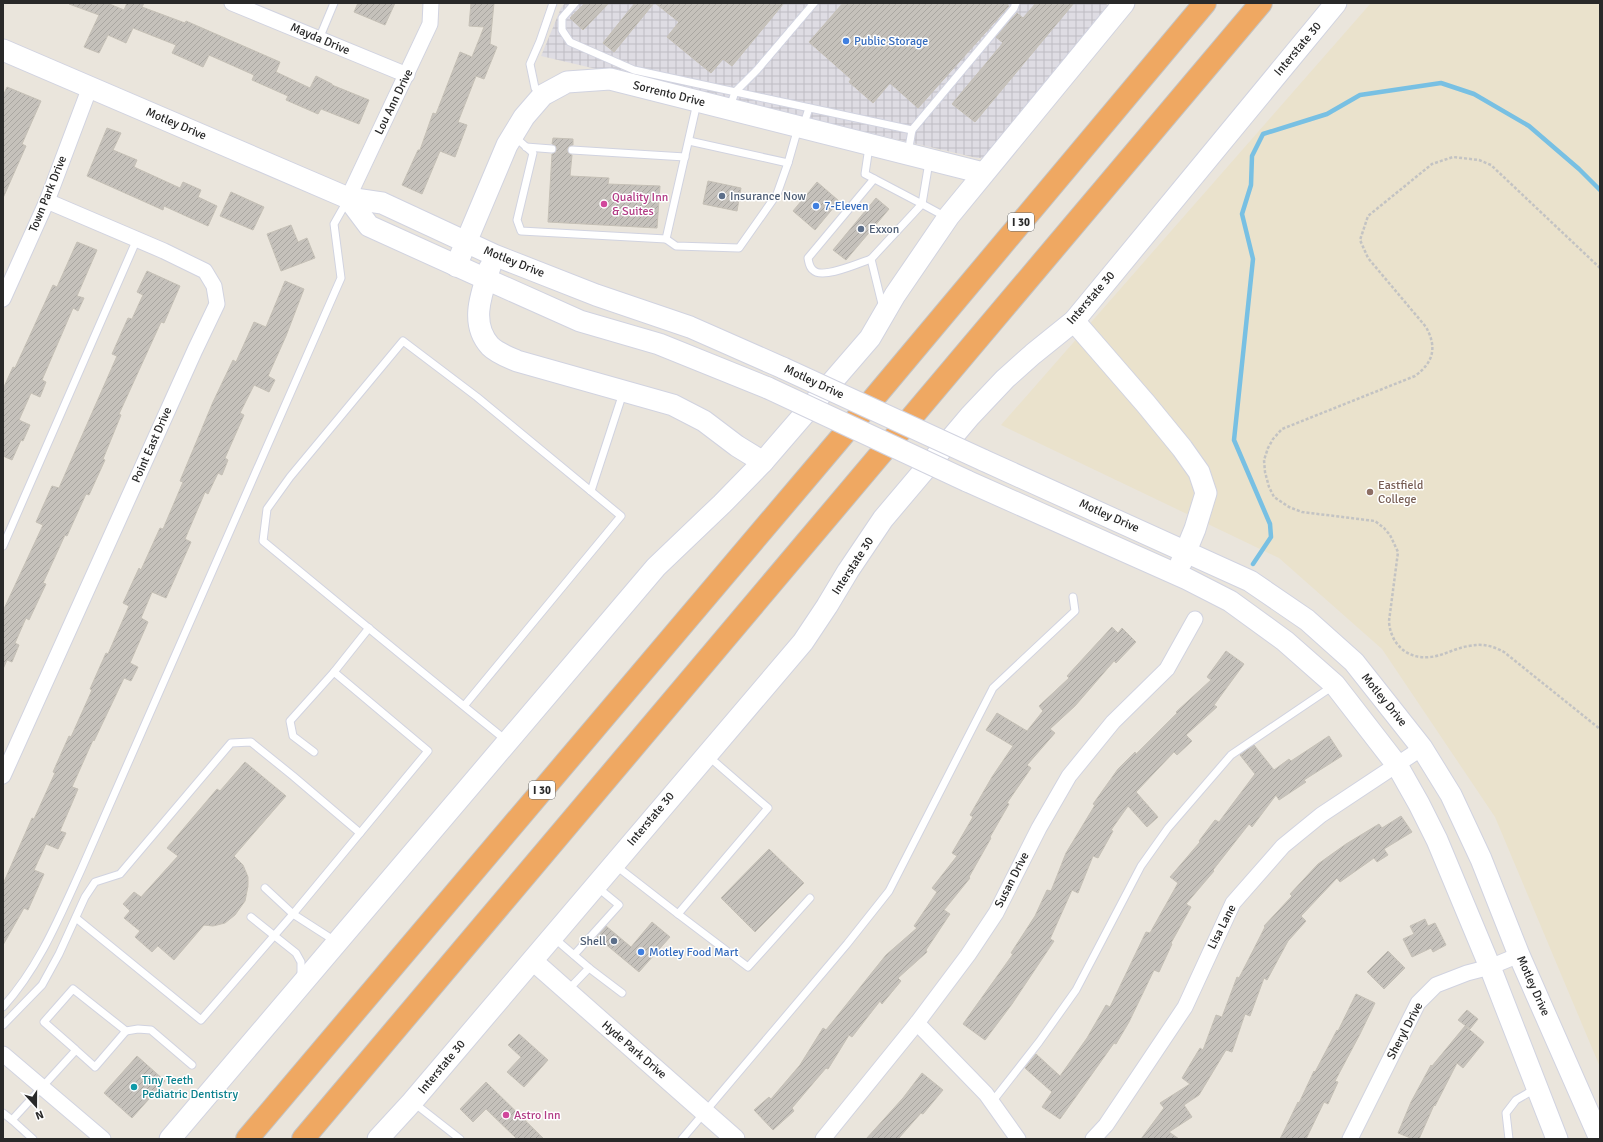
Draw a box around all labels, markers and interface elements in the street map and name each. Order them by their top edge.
street label: Interstate 30 [1271,19,1325,79]
street label: Mayda Drive [288,20,352,58]
place label: Public Storage [854,34,928,49]
marker: Public Storage [841,36,851,46]
street label: Lou Ann Drive [372,67,416,137]
street label: Sorrento Drive [631,78,707,110]
street label: Motley Drive [143,105,209,143]
street label: Town Park Drive [26,153,70,235]
place label: Insurance Now [730,189,806,204]
place label: Quality Inn & Suites [612,190,668,219]
marker: Insurance Now [717,191,727,201]
marker: Quality Inn & Suites [599,199,609,209]
place label: 7-Eleven [824,199,869,214]
marker: 7-Eleven [811,201,821,211]
road number: I 30 [1008,213,1034,231]
place label: Exxon [869,222,899,237]
marker: Exxon [856,224,866,234]
street label: Motley Drive [481,243,547,281]
street label: Interstate 30 [1064,268,1118,328]
street label: Motley Drive [782,362,846,402]
street label: Point East Drive [129,405,175,485]
place label: Eastfield College [1378,478,1423,507]
marker: Eastfield College [1365,487,1375,497]
street label: Motley Drive [1077,496,1141,536]
street label: Interstate 30 [829,534,877,598]
street label: Motley Drive [1358,670,1410,730]
road number: I 30 [529,781,555,799]
street label: Interstate 30 [624,789,678,849]
street label: Susan Drive [992,850,1032,910]
street label: Lisa Lane [1204,902,1240,952]
place label: Shell [580,934,606,949]
marker: Shell [609,936,619,946]
place label: Motley Food Mart [649,945,739,960]
marker: Motley Food Mart [636,947,646,957]
street label: Motley Drive [1513,954,1553,1018]
street label: Sheryl Drive [1384,1000,1426,1062]
street label: Hyde Park Drive [598,1018,670,1082]
street label: Interstate 30 [415,1037,469,1097]
place label: Tiny Teeth Pediatric Dentistry [142,1073,238,1102]
marker: Tiny Teeth Pediatric Dentistry [129,1082,139,1092]
north arrow [16,1086,56,1126]
text: N [34,1107,45,1122]
place label: Astro Inn [514,1108,560,1123]
marker: Astro Inn [501,1110,511,1120]

